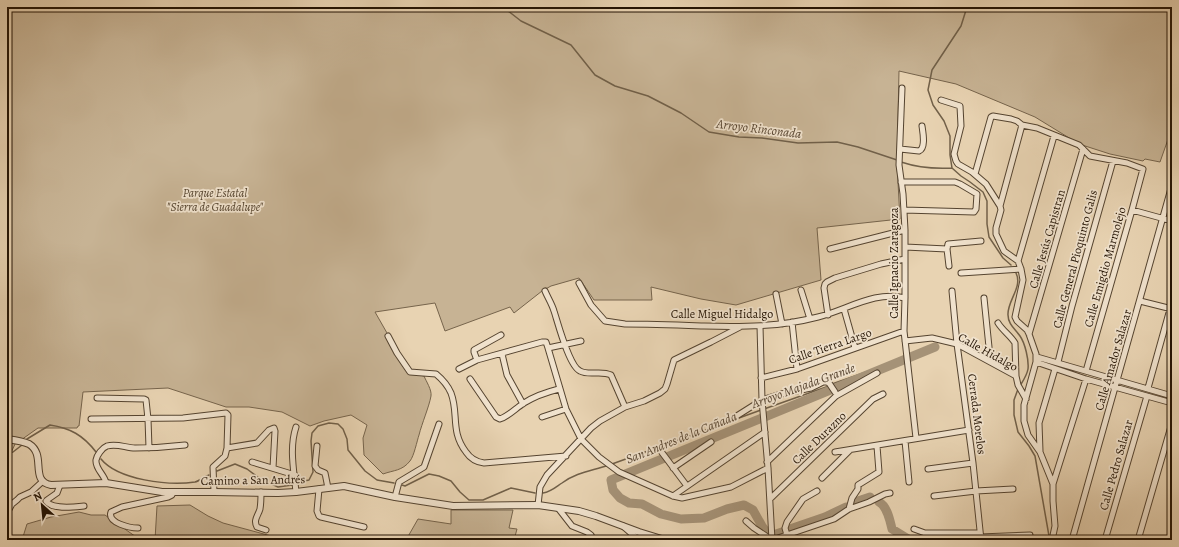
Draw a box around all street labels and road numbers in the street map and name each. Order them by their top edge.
street label: Calle Jesús Capistran [1025,187,1069,290]
street label: Calle General Pioquinto Galis [1049,188,1101,330]
street label: Calle Emigdio Marmolejo [1080,205,1130,329]
street label: Calle Ignacio Zaragoza [886,207,902,319]
street label: Calle Miguel Hidalgo [671,306,773,322]
street label: Calle Amador Salazar [1091,307,1135,412]
street label: Calle Tierra Largo [786,324,874,368]
street label: Calle Hidalgo [955,329,1021,375]
street label: Cerrada Morelos [964,373,990,455]
street label: Calle Durazno [788,408,850,468]
street label: Calle Pedro Salazar [1095,418,1137,512]
street label: Camino a San Andrés [201,471,306,489]

